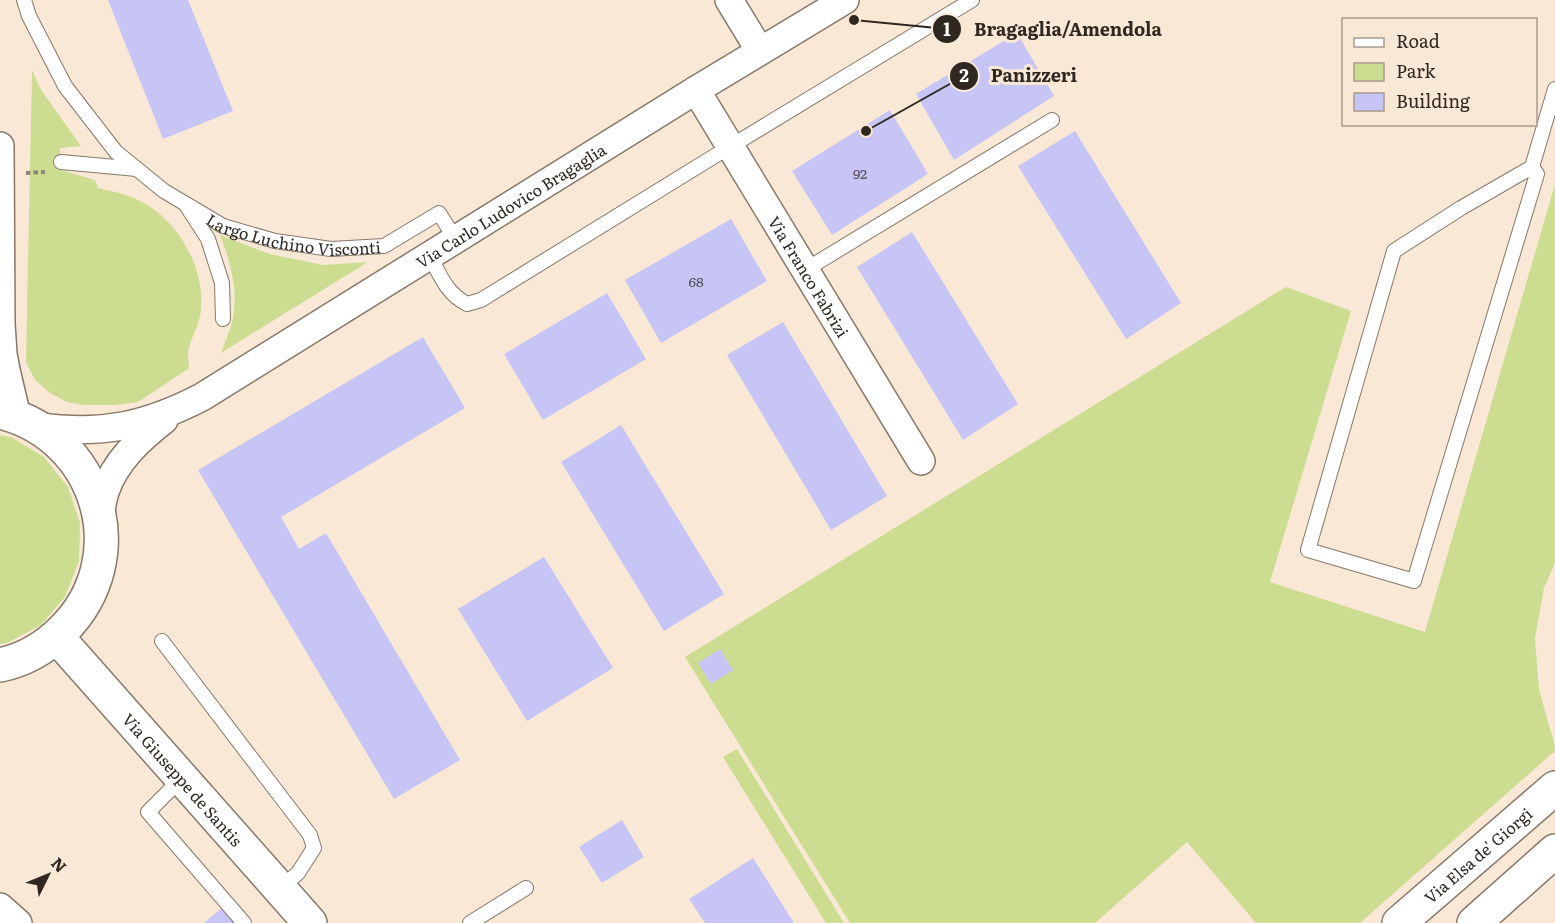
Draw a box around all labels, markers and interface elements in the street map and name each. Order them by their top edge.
callout: Bragaglia/Amendola [932,11,1174,47]
text: 1 [943,15,951,42]
text: Bragaglia/Amendola [974,15,1163,42]
legend [1342,18,1537,126]
text: Road [1396,27,1440,54]
text: Park [1396,57,1437,84]
callout: Panizzeri [949,58,1089,94]
text: 2 [959,61,969,88]
text: Panizzeri [991,61,1078,88]
text: Building [1396,87,1471,114]
street label: Via Carlo Ludovico Bragaglia [411,137,610,273]
house number: 92 [853,163,867,183]
street label: Largo Luchino Visconti [202,207,381,261]
street label: Via Franco Fabrizi [763,211,855,342]
house number: 68 [688,271,704,291]
street label: Via Giuseppe de Santis [117,707,249,851]
street label: Via Elsa de' Giorgi [1418,801,1537,909]
north arrow [18,845,78,905]
text: N [46,851,73,877]

